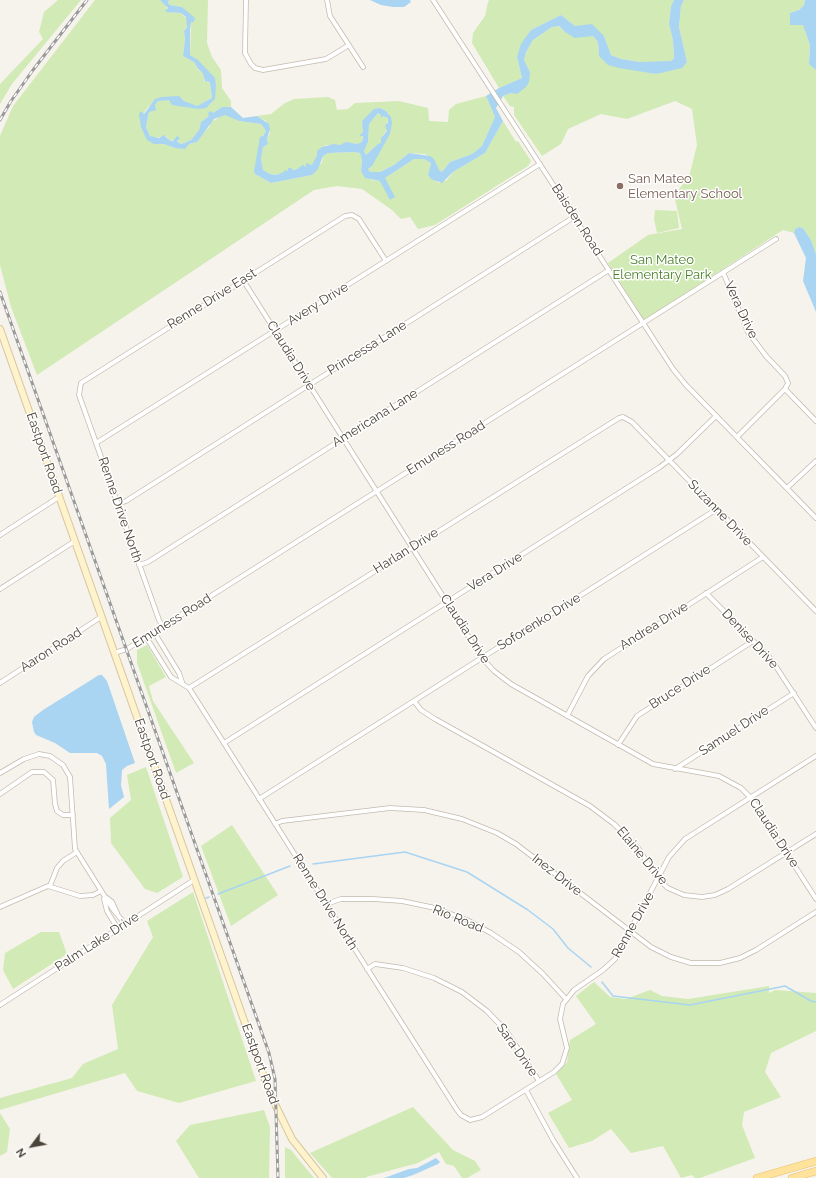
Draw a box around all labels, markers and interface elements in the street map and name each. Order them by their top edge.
place label: San Mateo Elementary School [628,171,742,202]
street label: Baisden Road [548,181,606,259]
marker: San Mateo Elementary School [615,181,625,191]
park label: San Mateo Elementary Park [612,252,712,283]
street label: Renne Drive East [165,265,259,333]
street label: Avery Drive [285,279,351,329]
street label: Vera Drive [721,279,761,341]
street label: Princessa Lane [324,317,410,379]
street label: Claudia Drive [263,318,319,394]
street label: Americana Lane [329,385,421,451]
street label: Eastport Road [23,410,65,496]
street label: Emuness Road [404,418,488,478]
street label: Renne Drive North [95,455,145,565]
street label: Suzanne Drive [684,477,756,549]
street label: Harlan Drive [371,525,441,577]
street label: Vera Drive [465,549,525,595]
street label: Soforenko Drive [494,590,584,654]
street label: Emuness Road [130,591,214,651]
street label: Claudia Drive [437,591,493,667]
street label: Andrea Drive [617,599,691,653]
street label: Denise Drive [719,606,781,672]
street label: Aaron Road [17,624,85,676]
street label: Bruce Drive [646,661,714,713]
street label: Samuel Drive [696,703,772,759]
street label: Eastport Road [131,716,173,802]
street label: Claudia Drive [746,795,802,871]
street label: Elaine Drive [613,824,671,888]
street label: Renne Drive North [289,851,361,953]
street label: Inez Drive [529,851,585,899]
street label: Renne Drive [608,889,658,961]
street label: Rio Road [430,902,486,936]
street label: Palm Lake Drive [52,909,142,975]
street label: Sara Drive [493,1021,541,1079]
street label: Eastport Road [238,1022,282,1106]
north arrow [12,1126,52,1166]
text: N [14,1146,29,1160]

